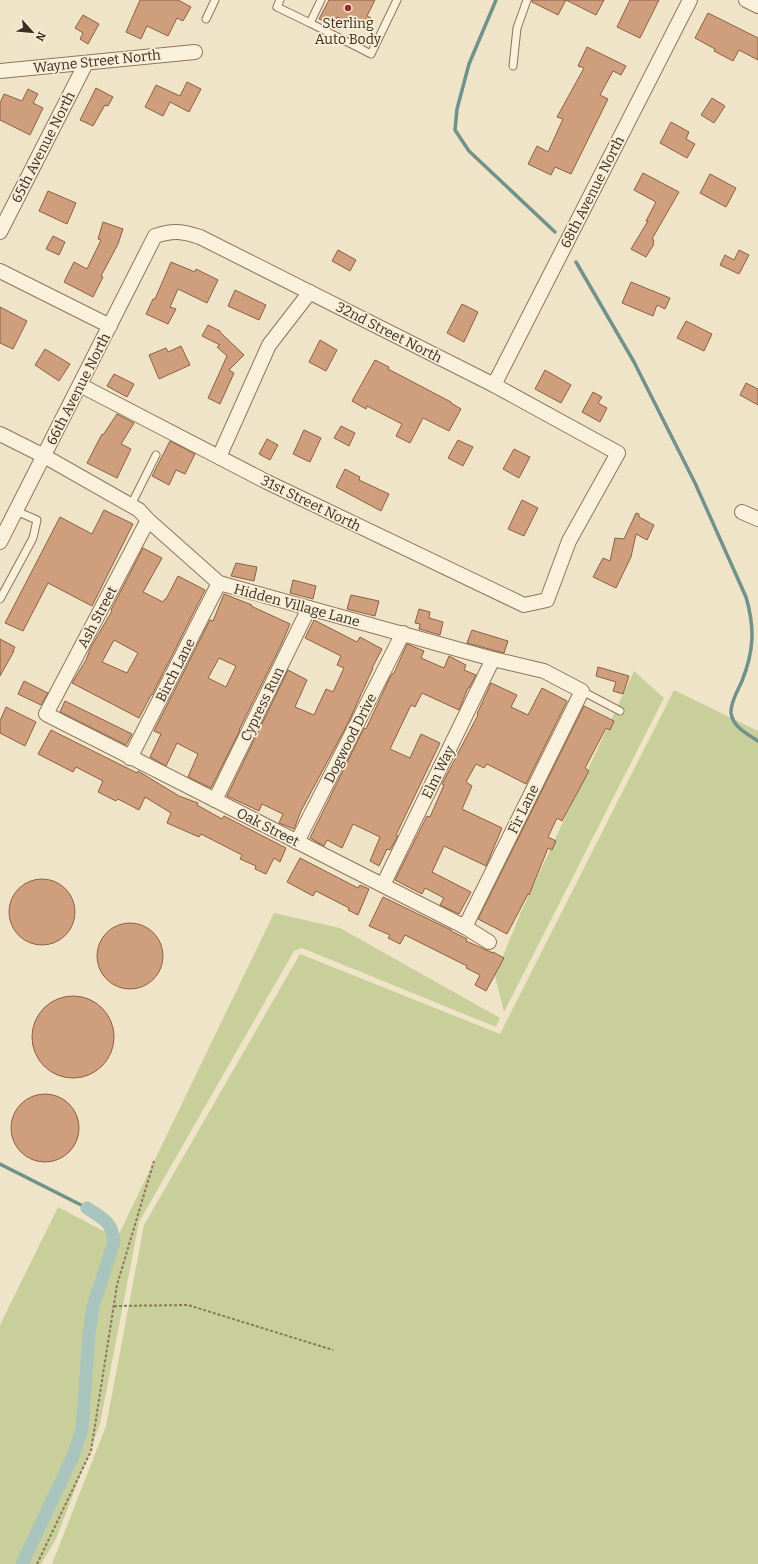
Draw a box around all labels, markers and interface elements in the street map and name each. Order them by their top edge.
marker: Sterling Auto Body [343,3,353,13]
north arrow [12,12,52,52]
place label: Sterling Auto Body [315,15,382,48]
text: N [33,30,48,43]
street label: Wayne Street North [32,46,162,77]
street label: 65th Avenue North [8,88,79,206]
street label: 68th Avenue North [557,133,628,251]
street label: 32nd Street North [333,298,445,367]
street label: 66th Avenue North [43,330,114,448]
street label: 31st Street North [258,472,364,535]
street label: Hidden Village Lane [232,580,362,630]
street label: Ash Street [74,583,121,651]
street label: Birch Lane [152,636,199,705]
street label: Cypress Run [237,664,288,744]
street label: Dogwood Drive [321,691,380,786]
street label: Elm Way [418,742,459,801]
street label: Fir Lane [504,782,543,837]
street label: Oak Street [234,804,302,850]

